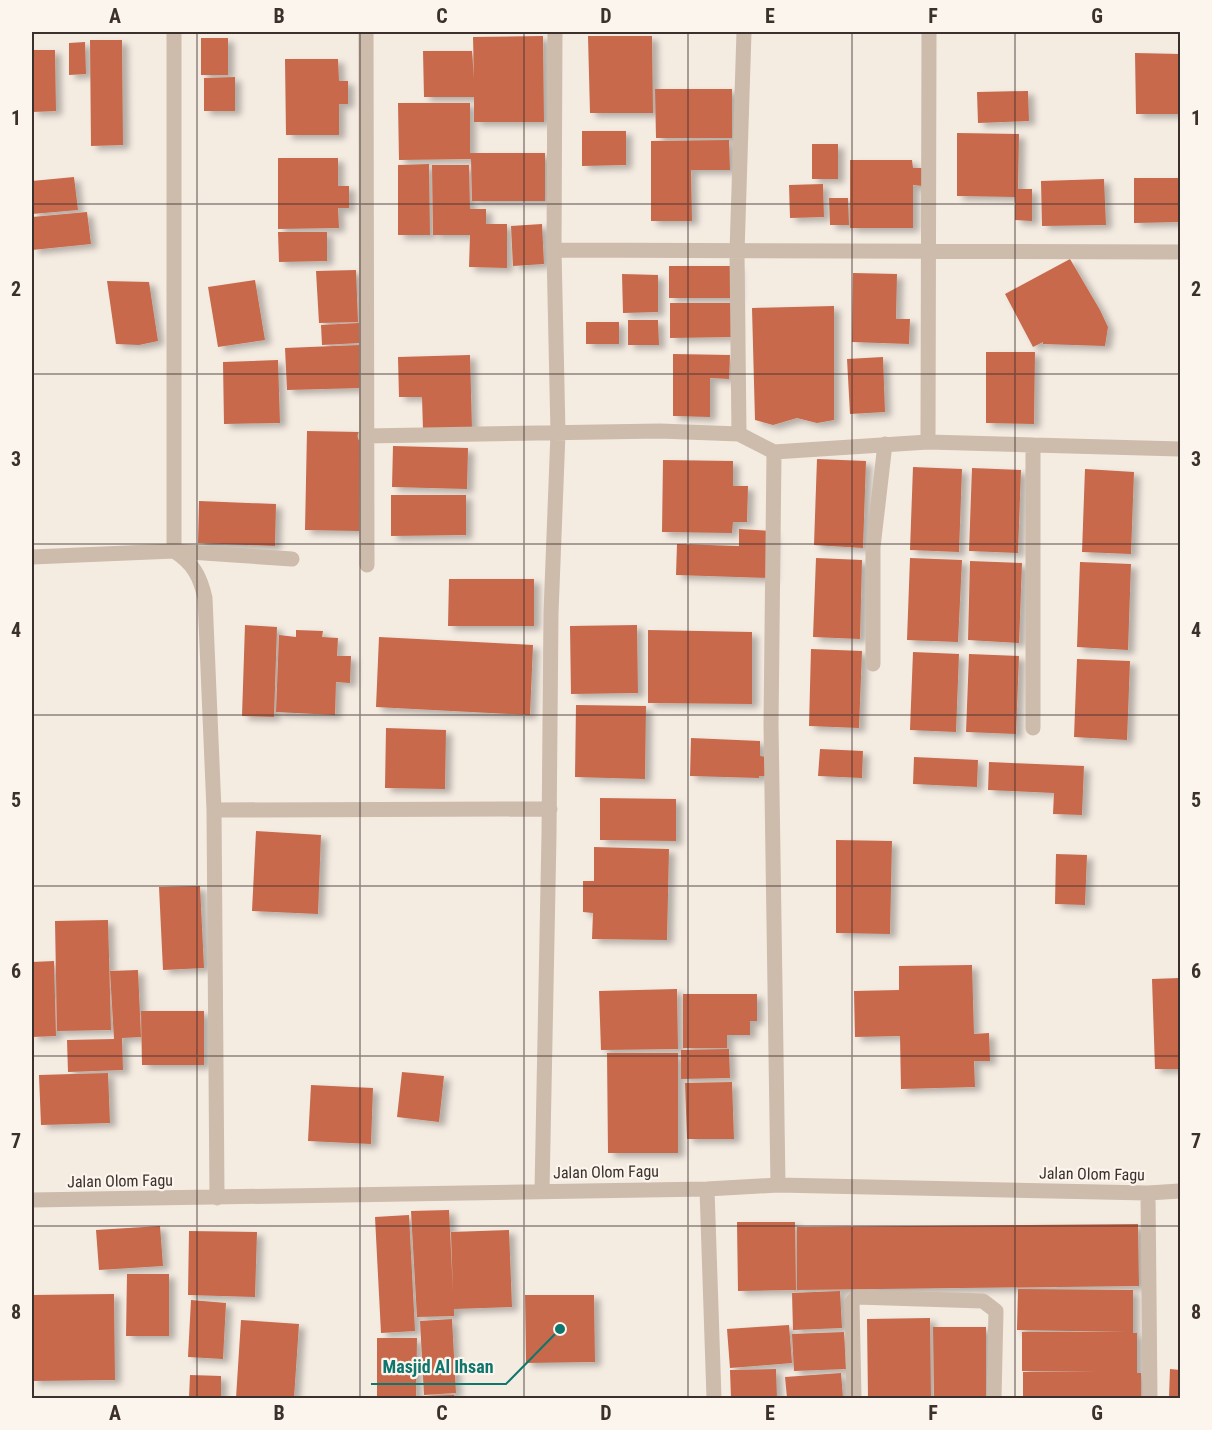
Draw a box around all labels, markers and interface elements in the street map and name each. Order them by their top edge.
text: A [109,4,121,28]
text: B [273,4,285,28]
text: C [436,4,448,28]
text: D [600,4,612,28]
text: E [765,4,775,28]
text: F [928,4,938,28]
text: G [1091,4,1103,28]
text: 1 [11,106,21,130]
text: 1 [1191,106,1201,130]
text: 2 [11,277,21,301]
text: 2 [1191,277,1201,301]
text: 3 [11,447,21,471]
text: 3 [1191,447,1201,471]
text: 4 [11,618,21,642]
text: 4 [1191,618,1201,642]
text: 5 [11,788,21,812]
text: 5 [1191,788,1201,812]
text: 6 [11,959,21,983]
text: 6 [1191,959,1201,983]
text: 7 [11,1129,21,1153]
text: 7 [1191,1129,1201,1153]
street label: Jalan Olom Fagu [553,1162,659,1182]
street label: Jalan Olom Fagu [1039,1164,1145,1184]
street label: Jalan Olom Fagu [67,1171,173,1191]
text: 8 [11,1300,21,1324]
text: 8 [1191,1300,1201,1324]
callout: Masjid Al Ihsan [371,1348,506,1384]
text: Masjid Al Ihsan [383,1356,494,1377]
text: A [109,1401,121,1425]
text: B [273,1401,285,1425]
text: C [436,1401,448,1425]
text: D [600,1401,612,1425]
text: E [765,1401,775,1425]
text: F [928,1401,938,1425]
text: G [1091,1401,1103,1425]

